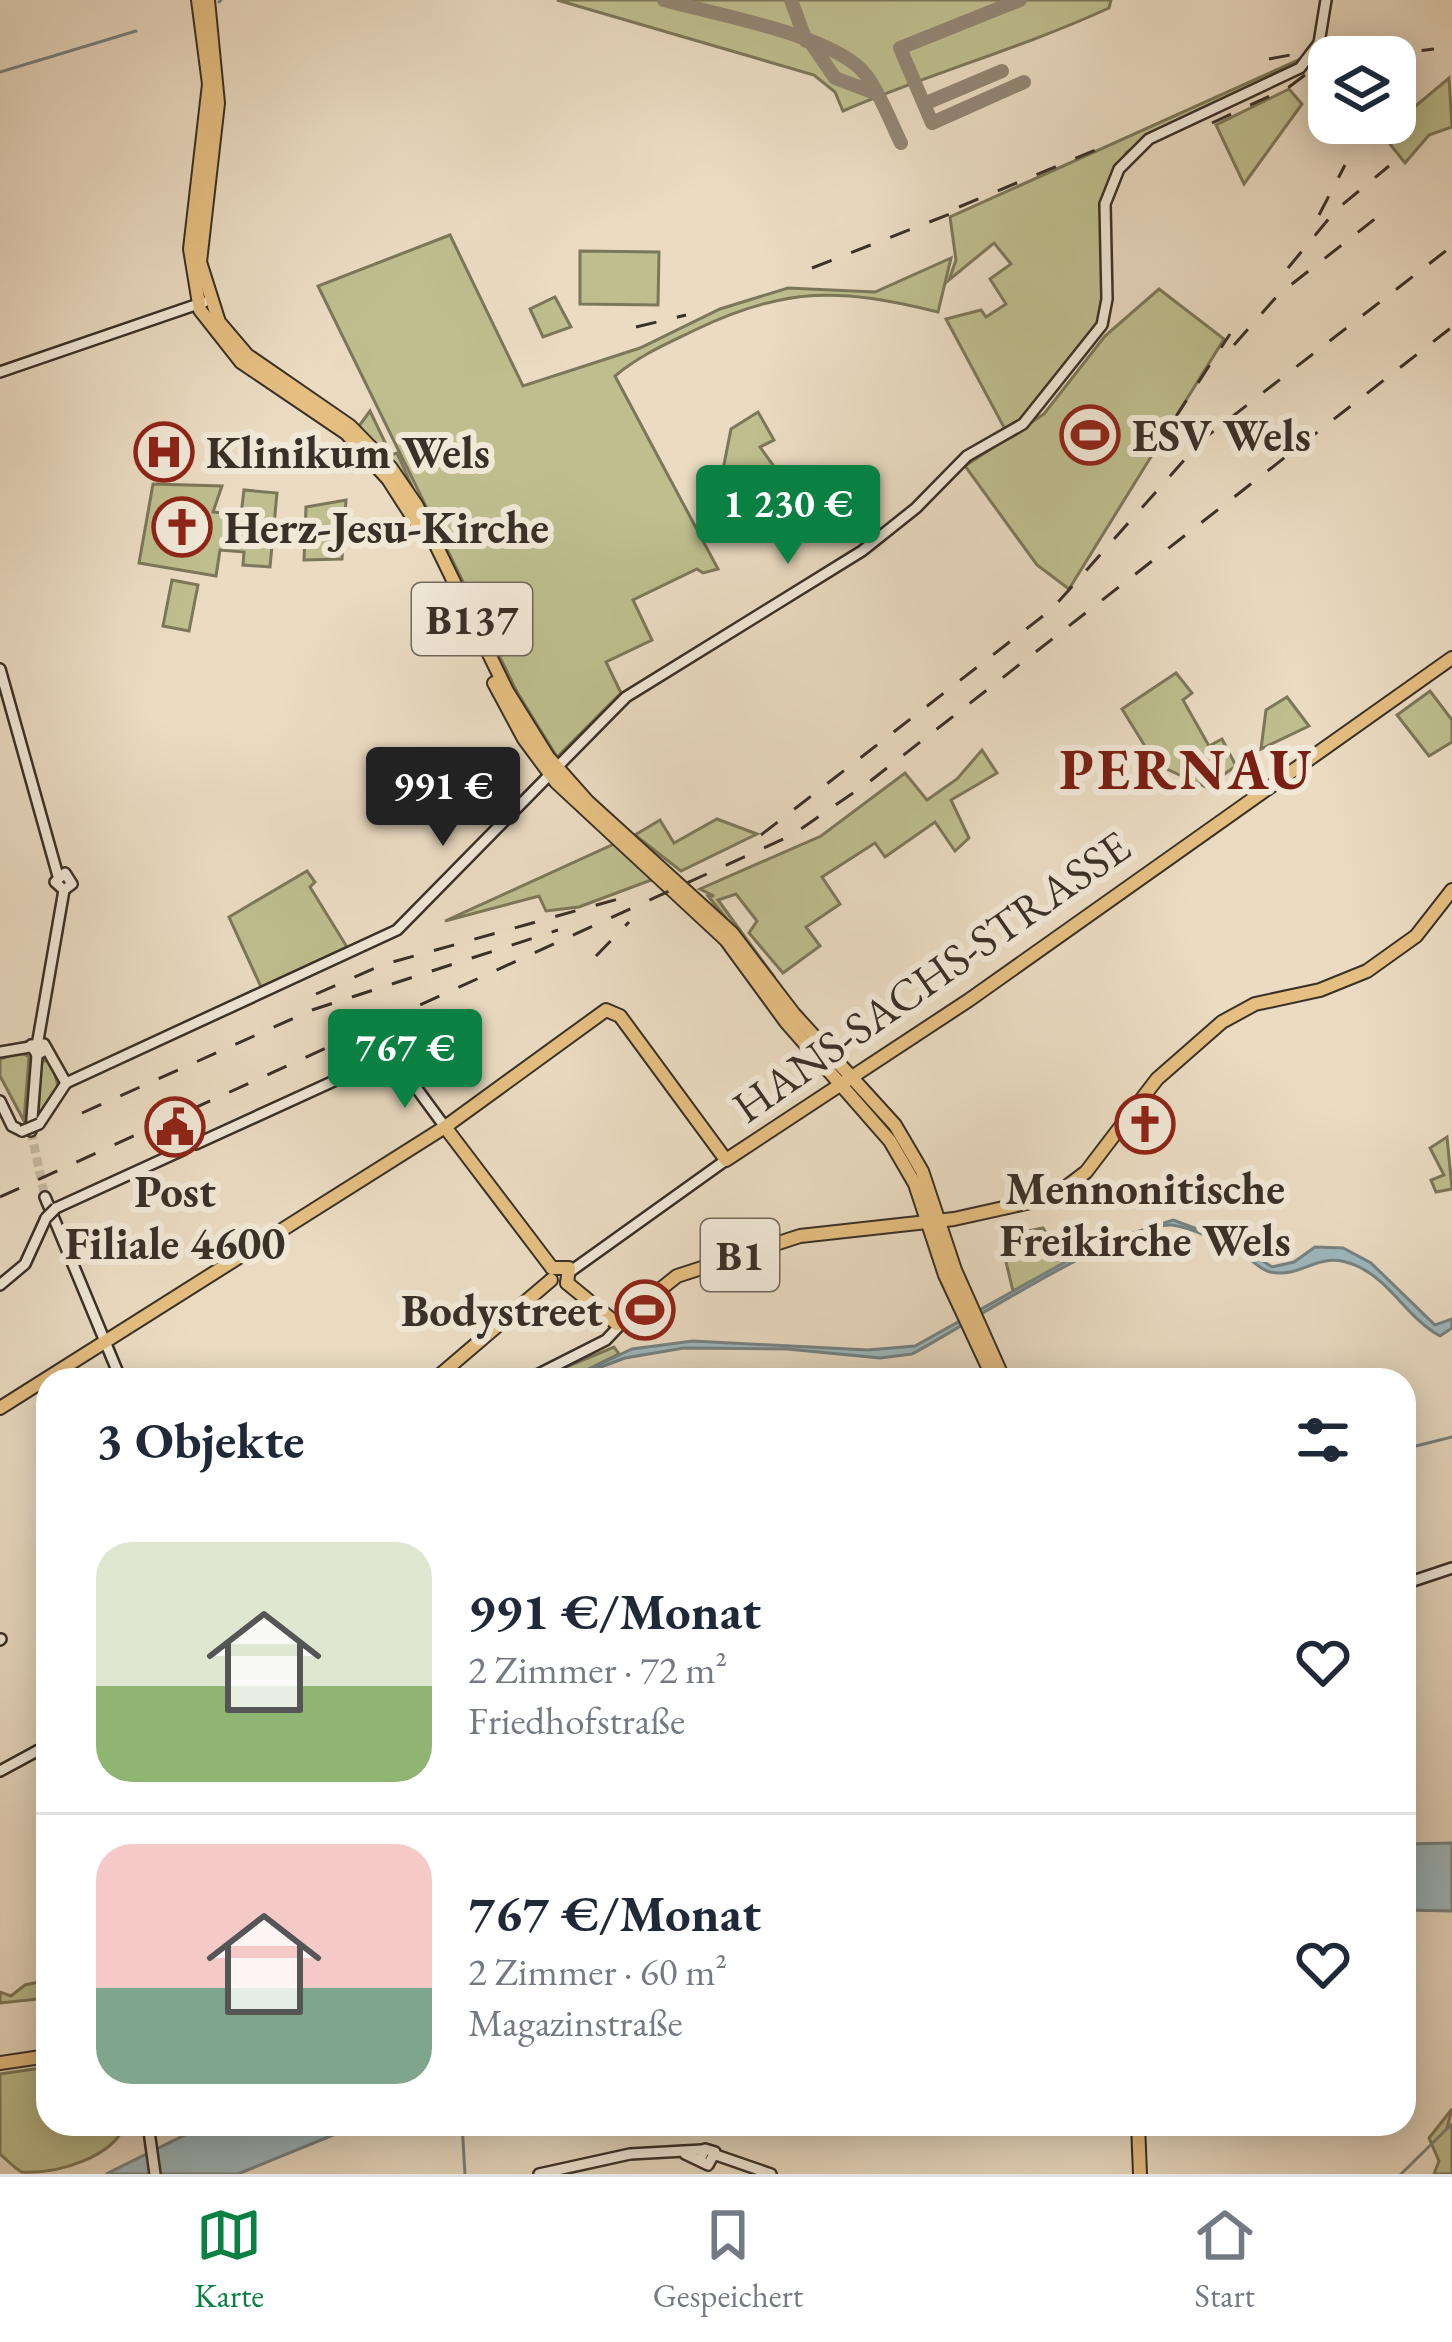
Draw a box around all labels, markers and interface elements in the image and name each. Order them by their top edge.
map controls [1308,36,1416,144]
button: layers [1308,36,1416,144]
sports icon: ESV Wels [1059,404,1121,466]
place label: ESV Wels [1132,406,1311,464]
hospital icon: Klinikum Wels [133,421,195,483]
place label: Klinikum Wels [206,423,490,481]
pin: 1 230 € [677,465,899,567]
text: 1 230 € [723,478,853,529]
church icon: Herz-Jesu-Kirche [151,496,213,558]
place label: Herz-Jesu-Kirche [224,498,549,556]
road number: B137 [412,583,532,655]
district label: PERNAU [1059,732,1315,806]
pin: 991 € [359,747,527,849]
text: 991 € [393,760,493,811]
street label: HANS-SACHS-STRASSE [721,817,1141,1135]
pin: 767 € [321,1009,489,1111]
text: 767 € [355,1022,455,1073]
church icon: Mennonitische Freikirche Wels [1114,1093,1176,1155]
public building icon: Post Filiale 4600 [144,1096,206,1158]
place label: Mennonitische Freikirche Wels [999,1159,1291,1269]
place label: Post Filiale 4600 [65,1162,285,1272]
road number: B1 [701,1219,779,1291]
sports icon: Bodystreet [614,1279,676,1341]
place label: Bodystreet [401,1281,603,1339]
text: 3 Objekte [96,1407,305,1473]
icon: filters [1290,1407,1356,1473]
text: 991 €/Monat [468,1578,761,1644]
icon: home [192,1590,336,1734]
icon: heart [1290,1629,1356,1695]
text: 2 Zimmer · 72 m² [468,1644,727,1695]
text: Friedhofstraße [468,1695,685,1746]
text: 767 €/Monat [468,1880,761,1946]
icon: home [192,1892,336,2036]
icon: heart [1290,1931,1356,1997]
text: 2 Zimmer · 60 m² [468,1946,727,1997]
text: Magazinstraße [468,1997,683,2048]
tab: Karte [194,2202,264,2317]
tab: Gespeichert [653,2202,803,2317]
tab: Start [1192,2202,1258,2317]

